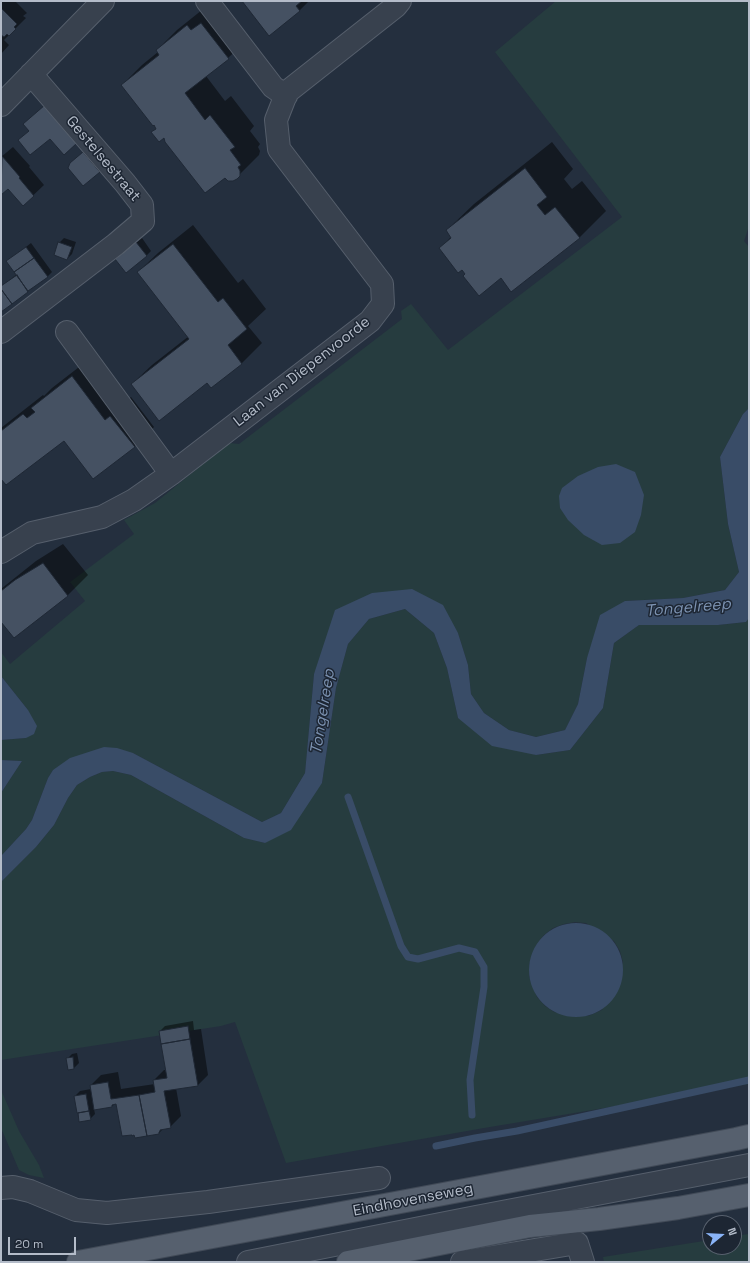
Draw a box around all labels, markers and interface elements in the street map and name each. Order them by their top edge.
street label: Gestelsestraat [62,113,144,205]
street label: Laan van Diepenvoorde [230,313,374,431]
water label: Tongelreep [644,595,732,621]
water label: Tongelreep [307,668,339,756]
street label: Eindhovenseweg [351,1180,475,1220]
north arrow [702,1215,742,1255]
text: N [725,1226,740,1237]
scale bar [10,1229,78,1255]
text: 20 m [15,1236,43,1252]

